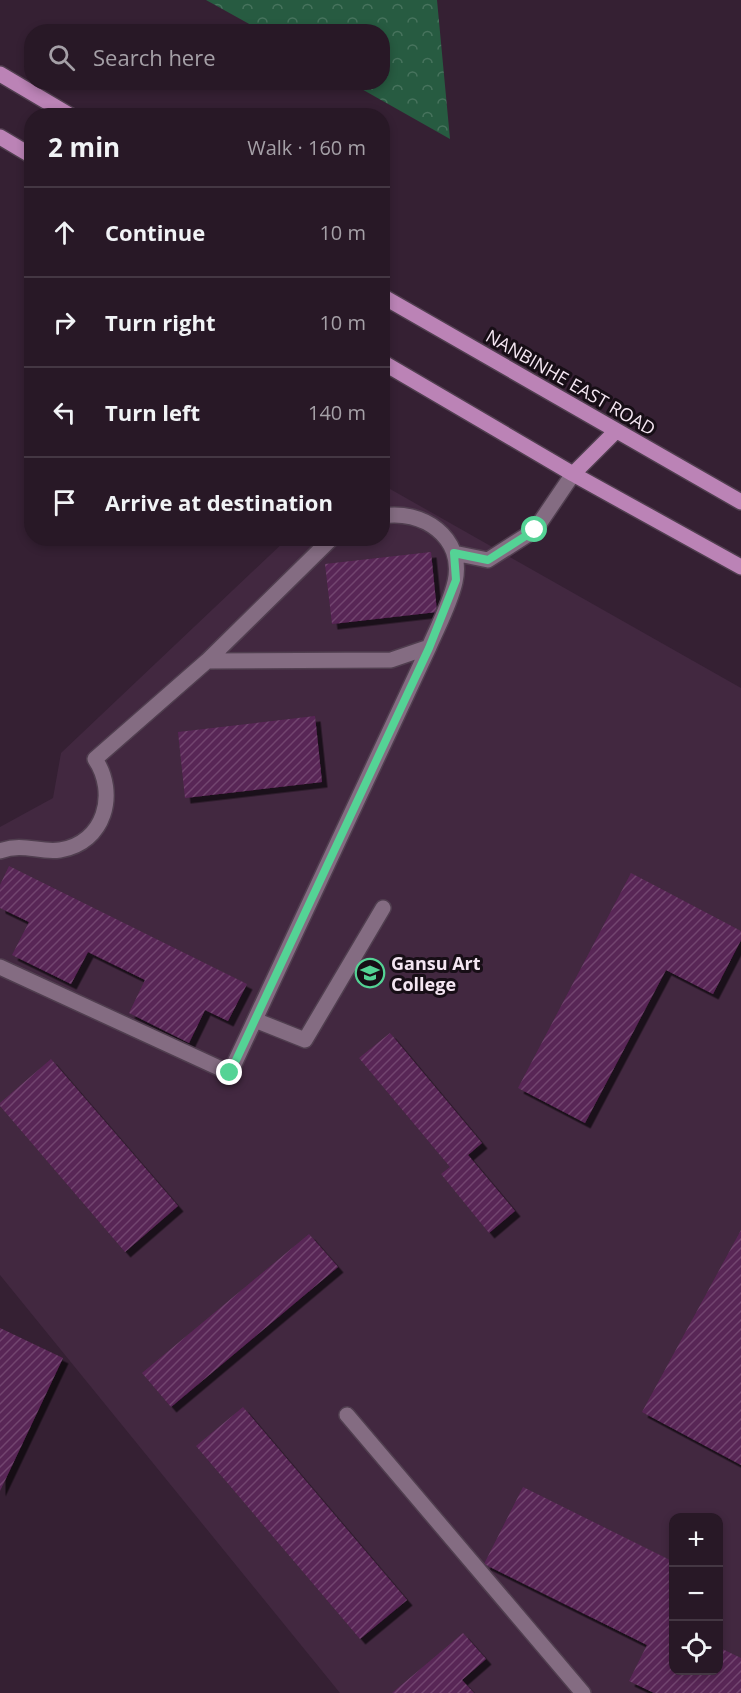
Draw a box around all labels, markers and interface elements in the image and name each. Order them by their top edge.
search box [24,24,390,90]
icon: search [45,41,78,74]
text: Search here [93,42,216,72]
text: 2 min [48,129,120,165]
text: Walk · 160 m [247,134,366,161]
icon: ahead [48,216,81,249]
text: Continue [105,217,205,247]
text: 10 m [319,219,366,246]
icon: right [48,306,81,339]
text: Turn right [105,307,216,337]
text: 10 m [319,309,366,336]
street label: NANBINHE EAST ROAD [482,324,660,440]
icon: left [48,396,81,429]
text: Turn left [105,397,200,427]
text: 140 m [308,399,366,426]
icon: arrive [48,486,81,519]
text: Arrive at destination [105,487,333,517]
route start [521,516,547,542]
place label: Gansu Art College [391,951,481,996]
school or university icon: Gansu Art College [354,957,386,989]
route end [216,1059,242,1085]
map controls [669,1513,723,1675]
button: + [669,1513,723,1567]
button: − [669,1567,723,1621]
button: locate [669,1621,723,1675]

